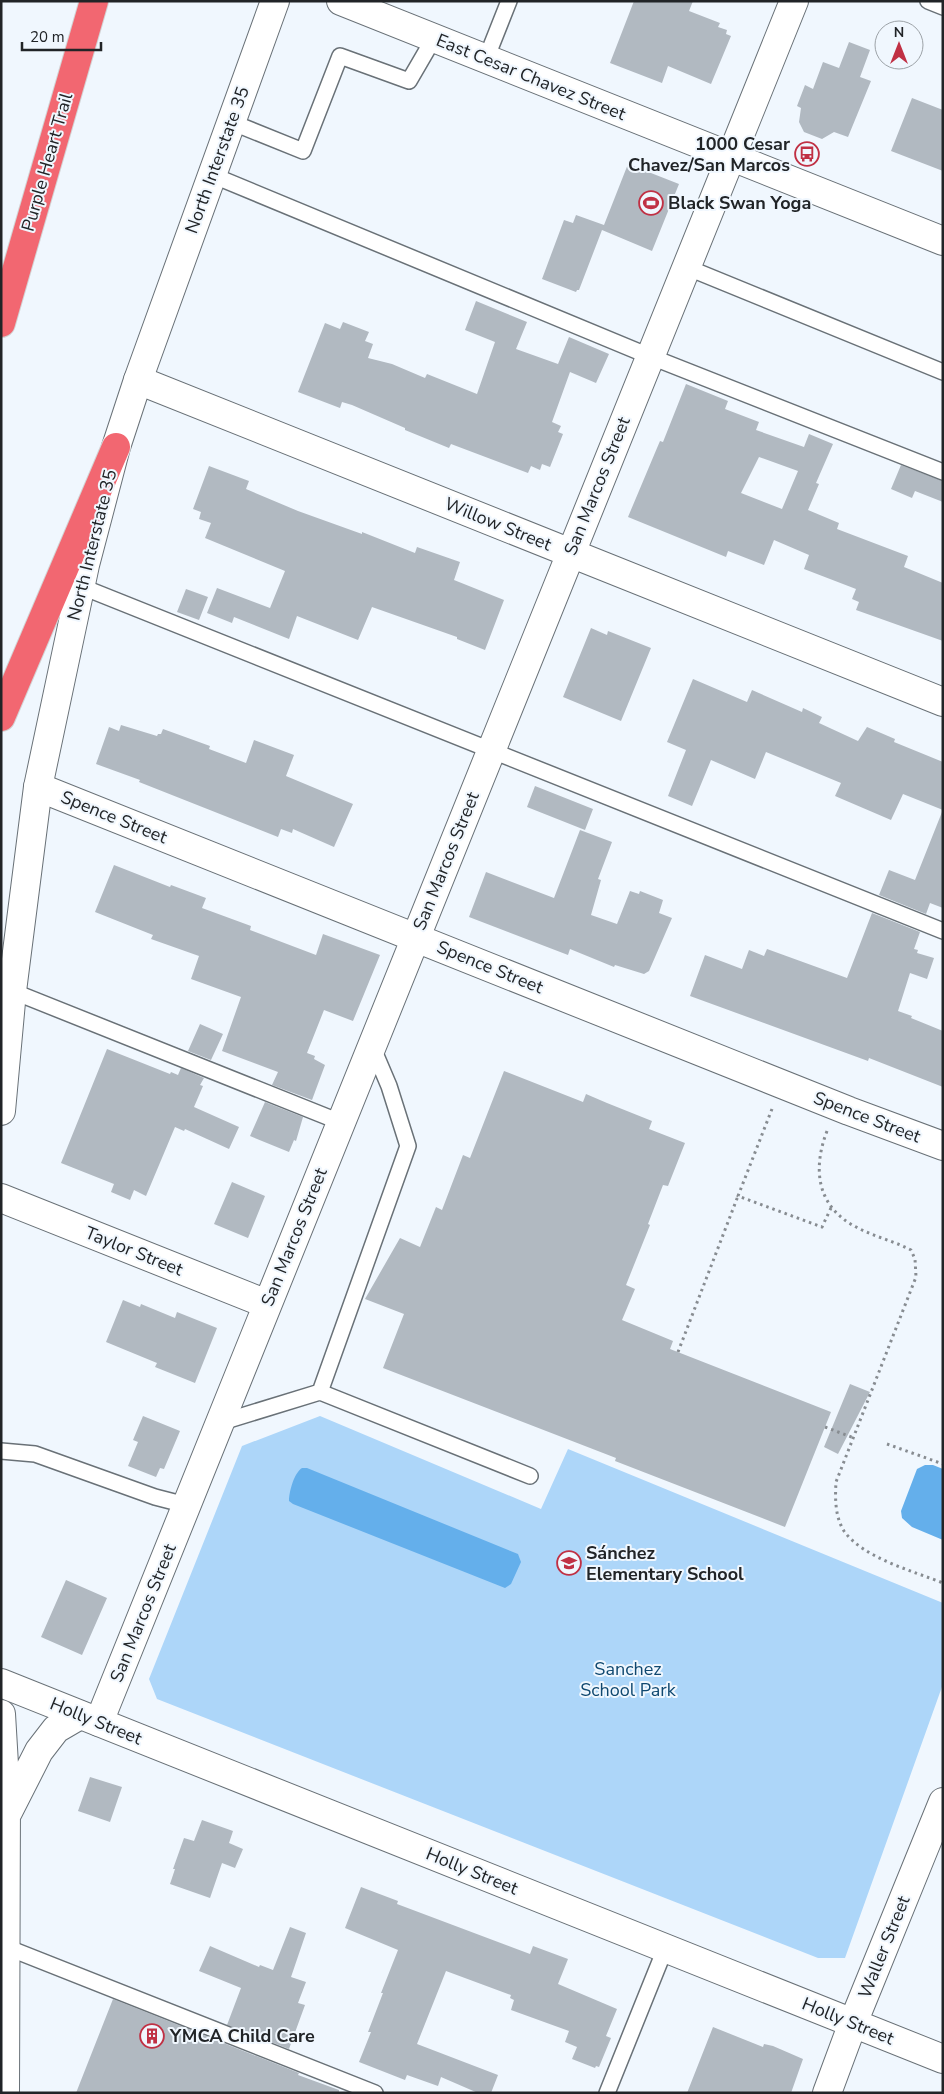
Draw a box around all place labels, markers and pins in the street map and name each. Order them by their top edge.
place label: 1000 Cesar Chavez/San Marcos [628,132,790,177]
bus stop icon: 1000 Cesar Chavez/San Marcos [794,141,820,167]
sports icon: Black Swan Yoga [638,190,664,216]
place label: Black Swan Yoga [668,191,811,215]
place label: Sánchez Elementary School [586,1541,744,1586]
school or university icon: Sánchez Elementary School [556,1550,582,1576]
building icon: YMCA Child Care [139,2023,165,2049]
place label: YMCA Child Care [169,2024,315,2048]

